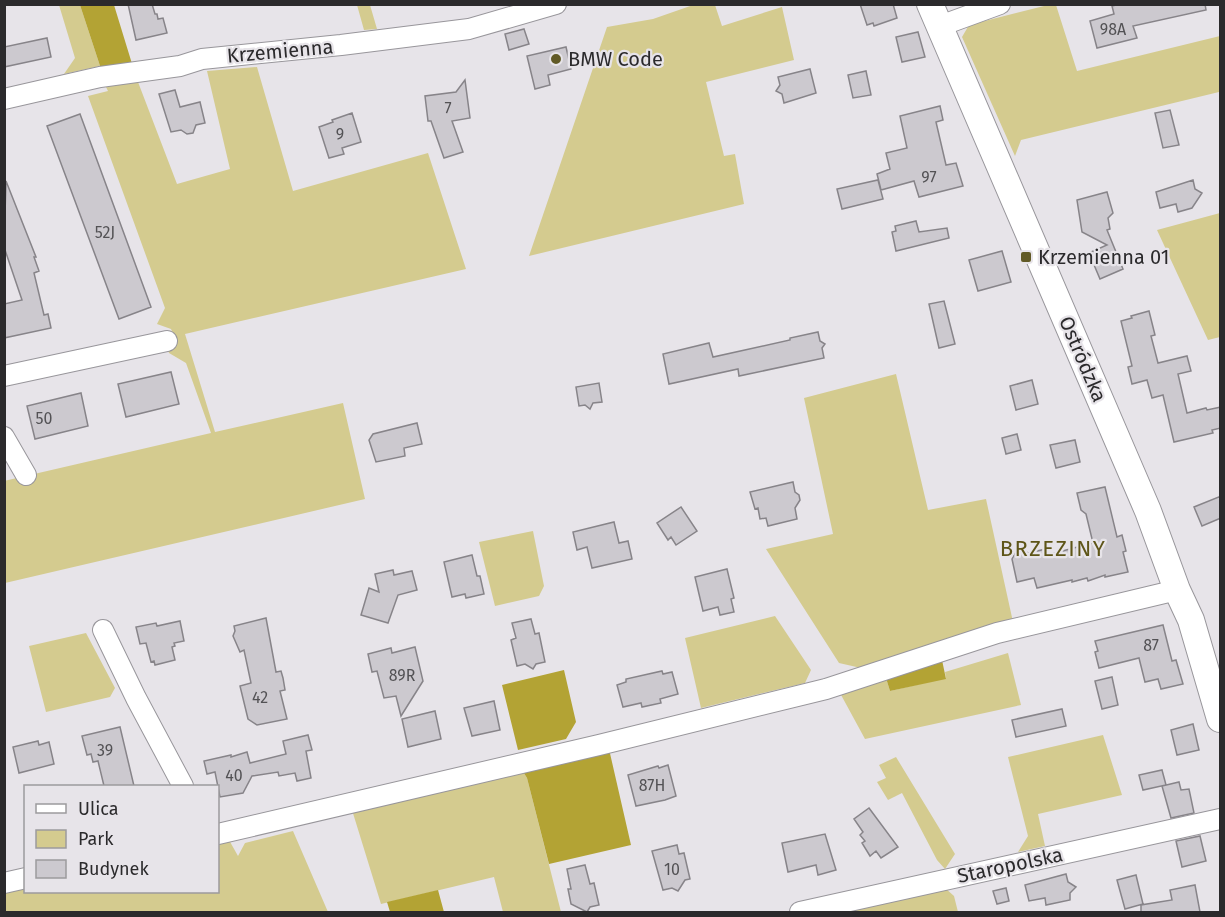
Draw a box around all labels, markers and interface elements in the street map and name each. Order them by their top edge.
house number: 98A [1100,20,1127,39]
street label: Krzemienna [226,34,334,68]
place label: BMW Code [568,47,663,71]
marker: BMW Code [549,52,563,66]
house number: 7 [444,99,452,118]
house number: 9 [336,125,344,144]
house number: 97 [921,168,937,187]
house number: 52J [95,223,115,242]
place label: Krzemienna 01 [1038,245,1169,269]
marker: Krzemienna 01 [1019,250,1033,264]
street label: Ostródzka [1054,313,1112,405]
house number: 50 [36,409,53,428]
district label: BRZEZINY [1000,535,1106,562]
house number: 87 [1143,636,1159,655]
house number: 89R [389,666,416,685]
house number: 42 [252,688,268,707]
house number: 39 [97,741,113,760]
house number: 40 [225,766,243,785]
house number: 87H [639,776,665,795]
legend [24,785,219,893]
text: Ulica [78,798,118,820]
text: Park [78,828,114,850]
street label: Staropolska [955,842,1065,888]
text: Budynek [78,858,149,880]
house number: 10 [664,860,680,879]

